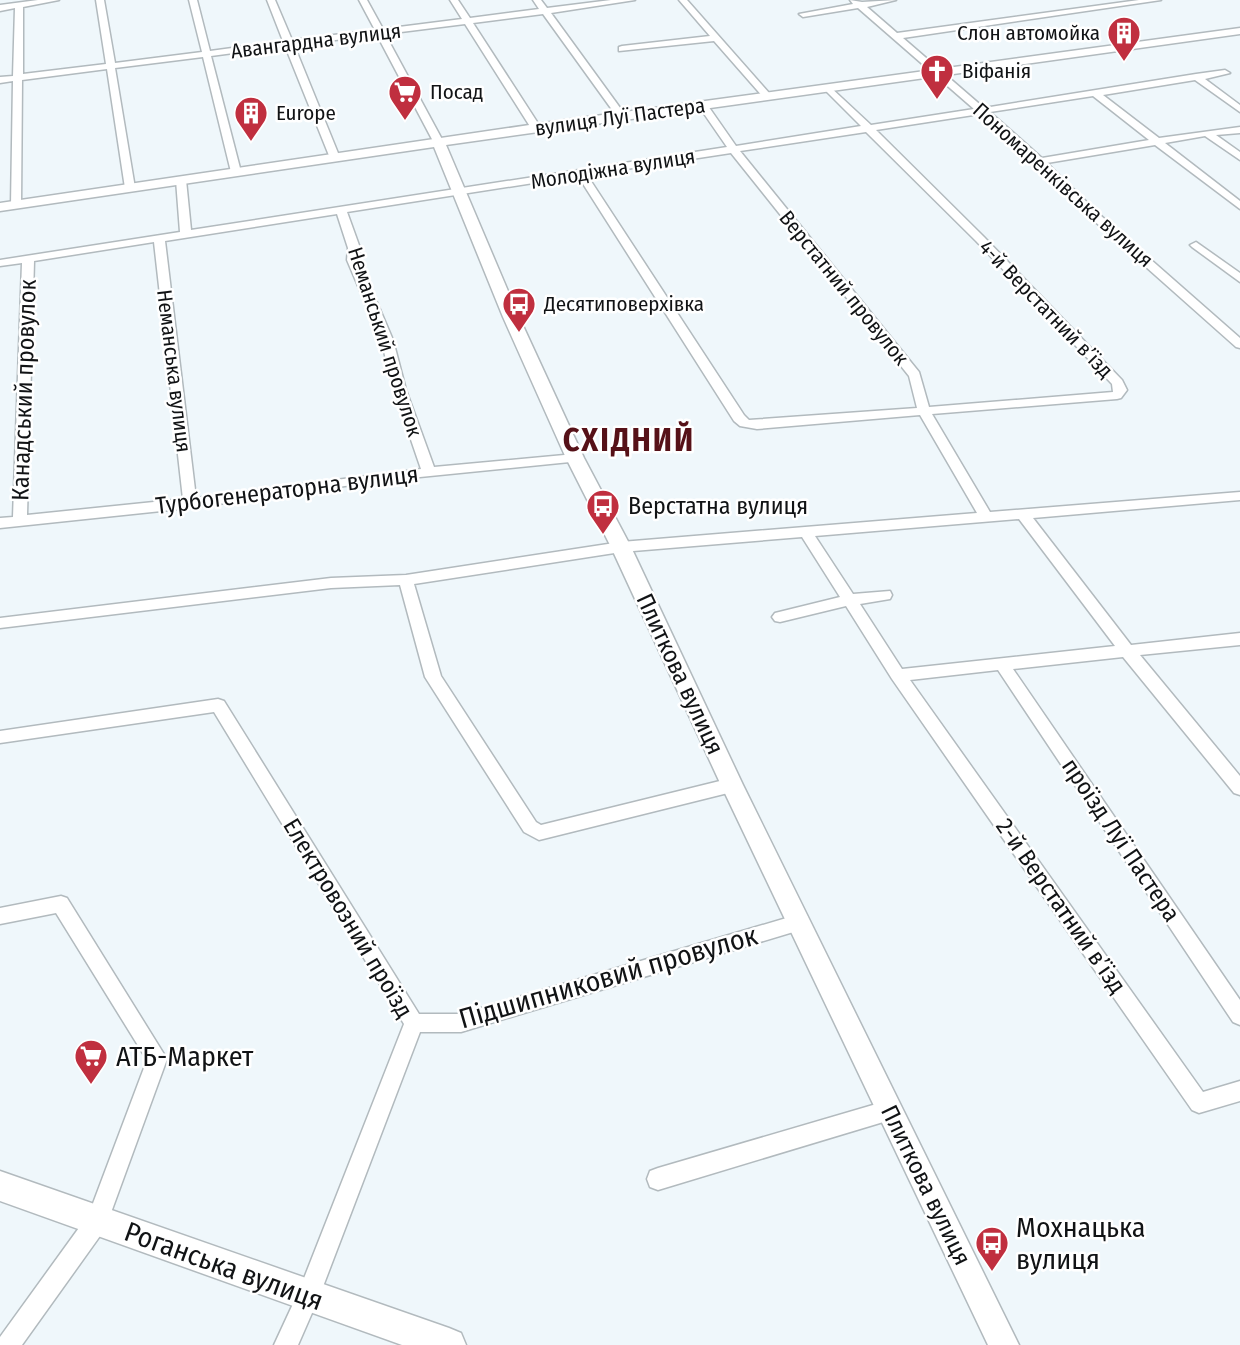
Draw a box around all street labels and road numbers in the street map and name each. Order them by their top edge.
street label: Авангардна вулиця [229,18,403,64]
street label: вулиця Луї Пастера [533,92,707,142]
street label: Пономаренківська вулиця [967,97,1159,273]
street label: Молодіжна вулиця [529,143,697,195]
street label: Верстатний провулок [774,205,914,371]
street label: 4-й Верстатний в’їзд [974,235,1118,383]
street label: Неманський провулок [342,244,428,440]
street label: Канадський провулок [6,278,42,501]
street label: Неманська вулиця [151,288,197,454]
street label: Турбогенераторна вулиця [154,460,420,520]
street label: Плиткова вулиця [630,589,730,759]
street label: проїзд Луї Пастера [1056,753,1186,927]
street label: Електровозний проїзд [277,813,419,1023]
street label: 2-й Верстатний в’їзд [990,813,1132,999]
street label: Підшипниковий провулок [455,919,761,1035]
street label: Плиткова вулиця [875,1101,977,1269]
street label: Роганська вулиця [120,1215,328,1317]

